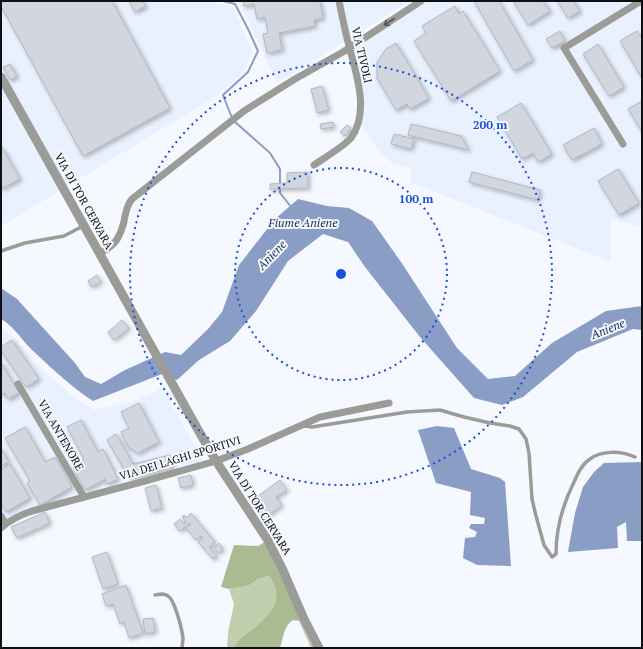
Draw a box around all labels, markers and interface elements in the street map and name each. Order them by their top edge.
one-way arrow [384,18,395,26]
street label: VIA TIVOLI [349,26,375,85]
text: 200 m [473,117,507,132]
street label: VIA DI TOR CERVARA [52,150,117,252]
text: 100 m [399,191,433,206]
water label: Fiume Aniene [267,215,338,230]
water label: Aniene [253,236,290,273]
centre of rings [334,267,348,281]
water label: Aniene [588,315,628,342]
street label: VIA ANTENORE [35,397,87,473]
street label: VIA DEI LAGHI SPORTIVI [118,433,242,483]
street label: VIA DI TOR CERVARA [225,458,295,558]

